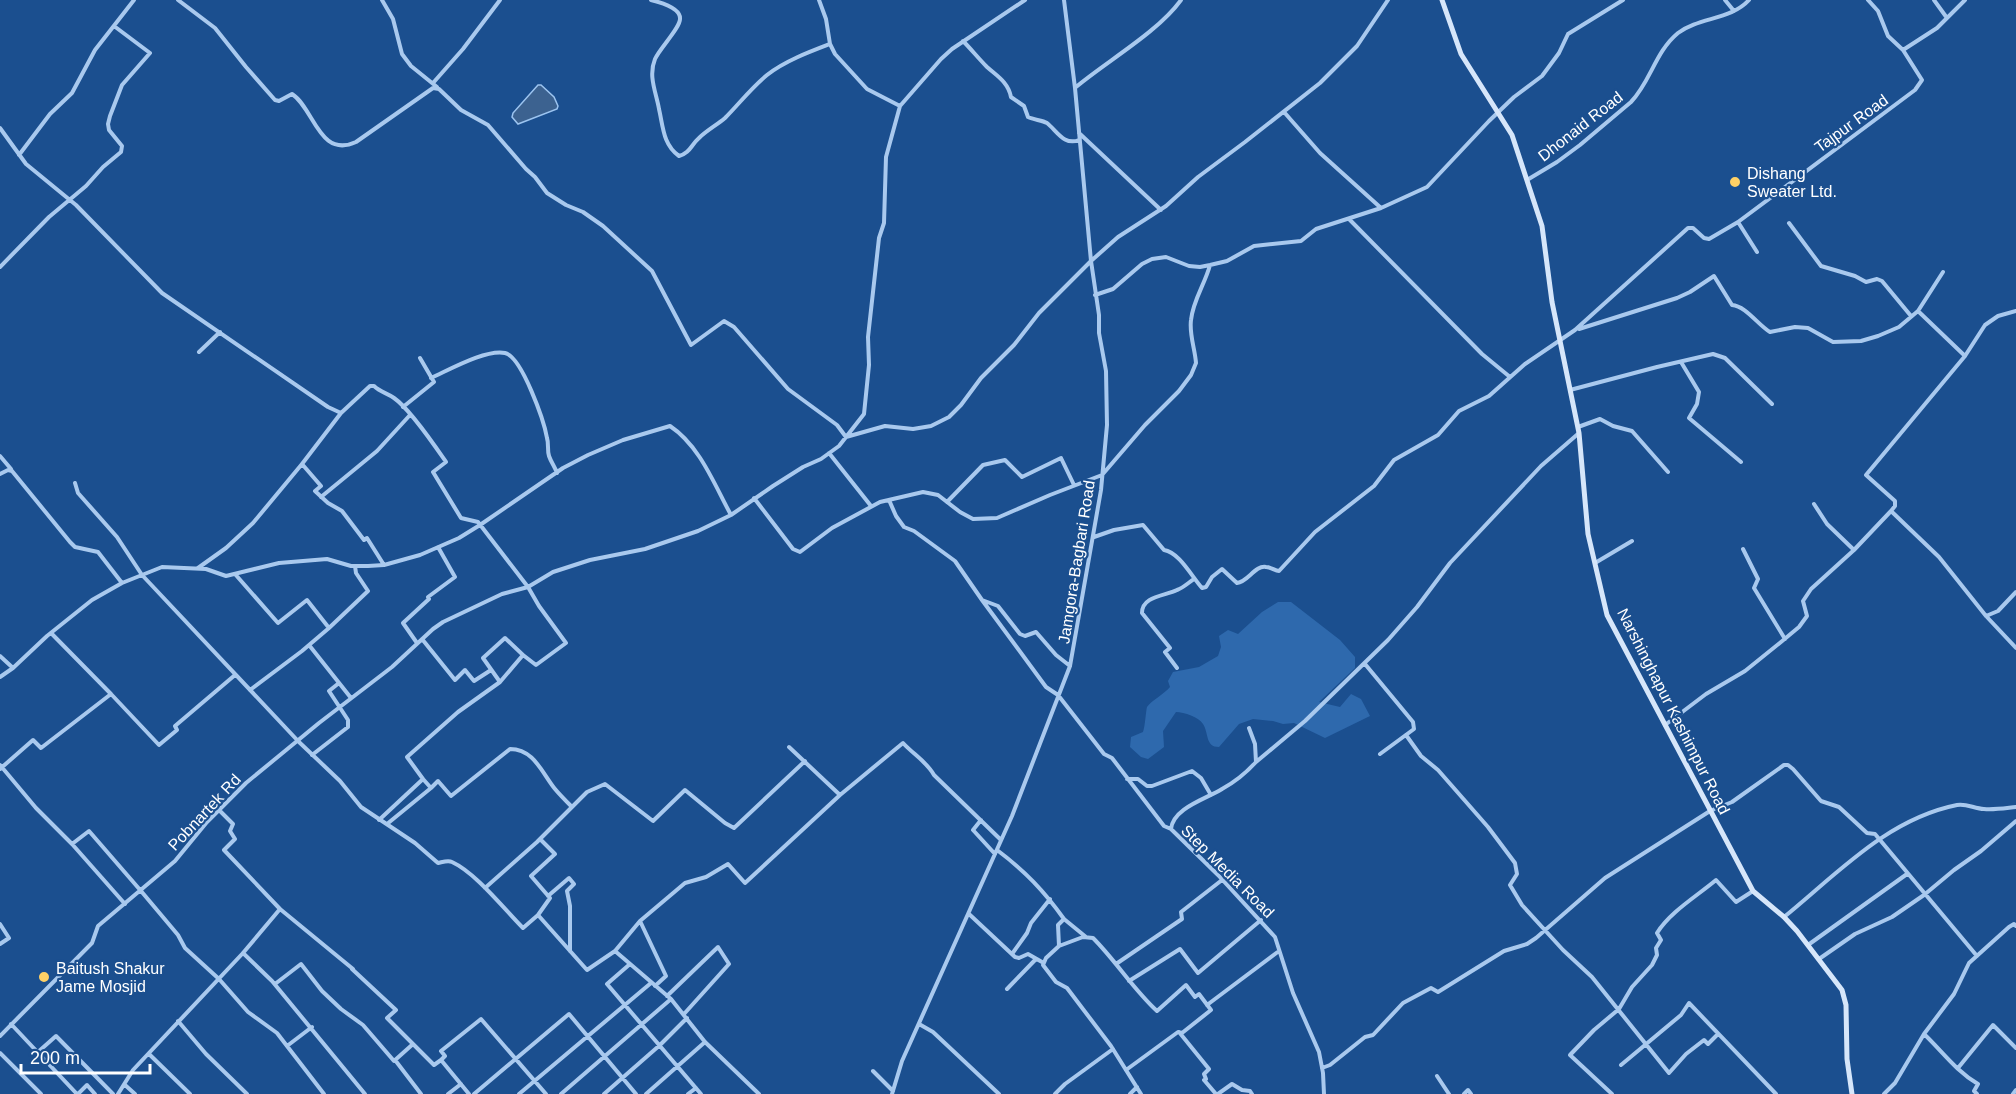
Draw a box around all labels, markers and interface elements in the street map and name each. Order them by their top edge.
street label: Dhonaid Road [1535,88,1626,165]
street label: Tajpur Road [1811,91,1891,156]
place label: Dishang Sweater Ltd. [1747,165,1837,200]
marker: Dishang Sweater Ltd. [1728,175,1742,189]
street label: Jamgora-Bagbari Road [1055,479,1098,645]
street label: Narshinghapur Kashimpur Road [1614,606,1733,817]
street label: Pobnartek Rd [165,771,244,854]
street label: Step Media Road [1178,822,1277,921]
place label: Baitush Shakur Jame Mosjid [56,960,165,995]
marker: Baitush Shakur Jame Mosjid [37,970,51,984]
scale bar [21,1037,150,1075]
text: 200 m [30,1048,80,1068]

